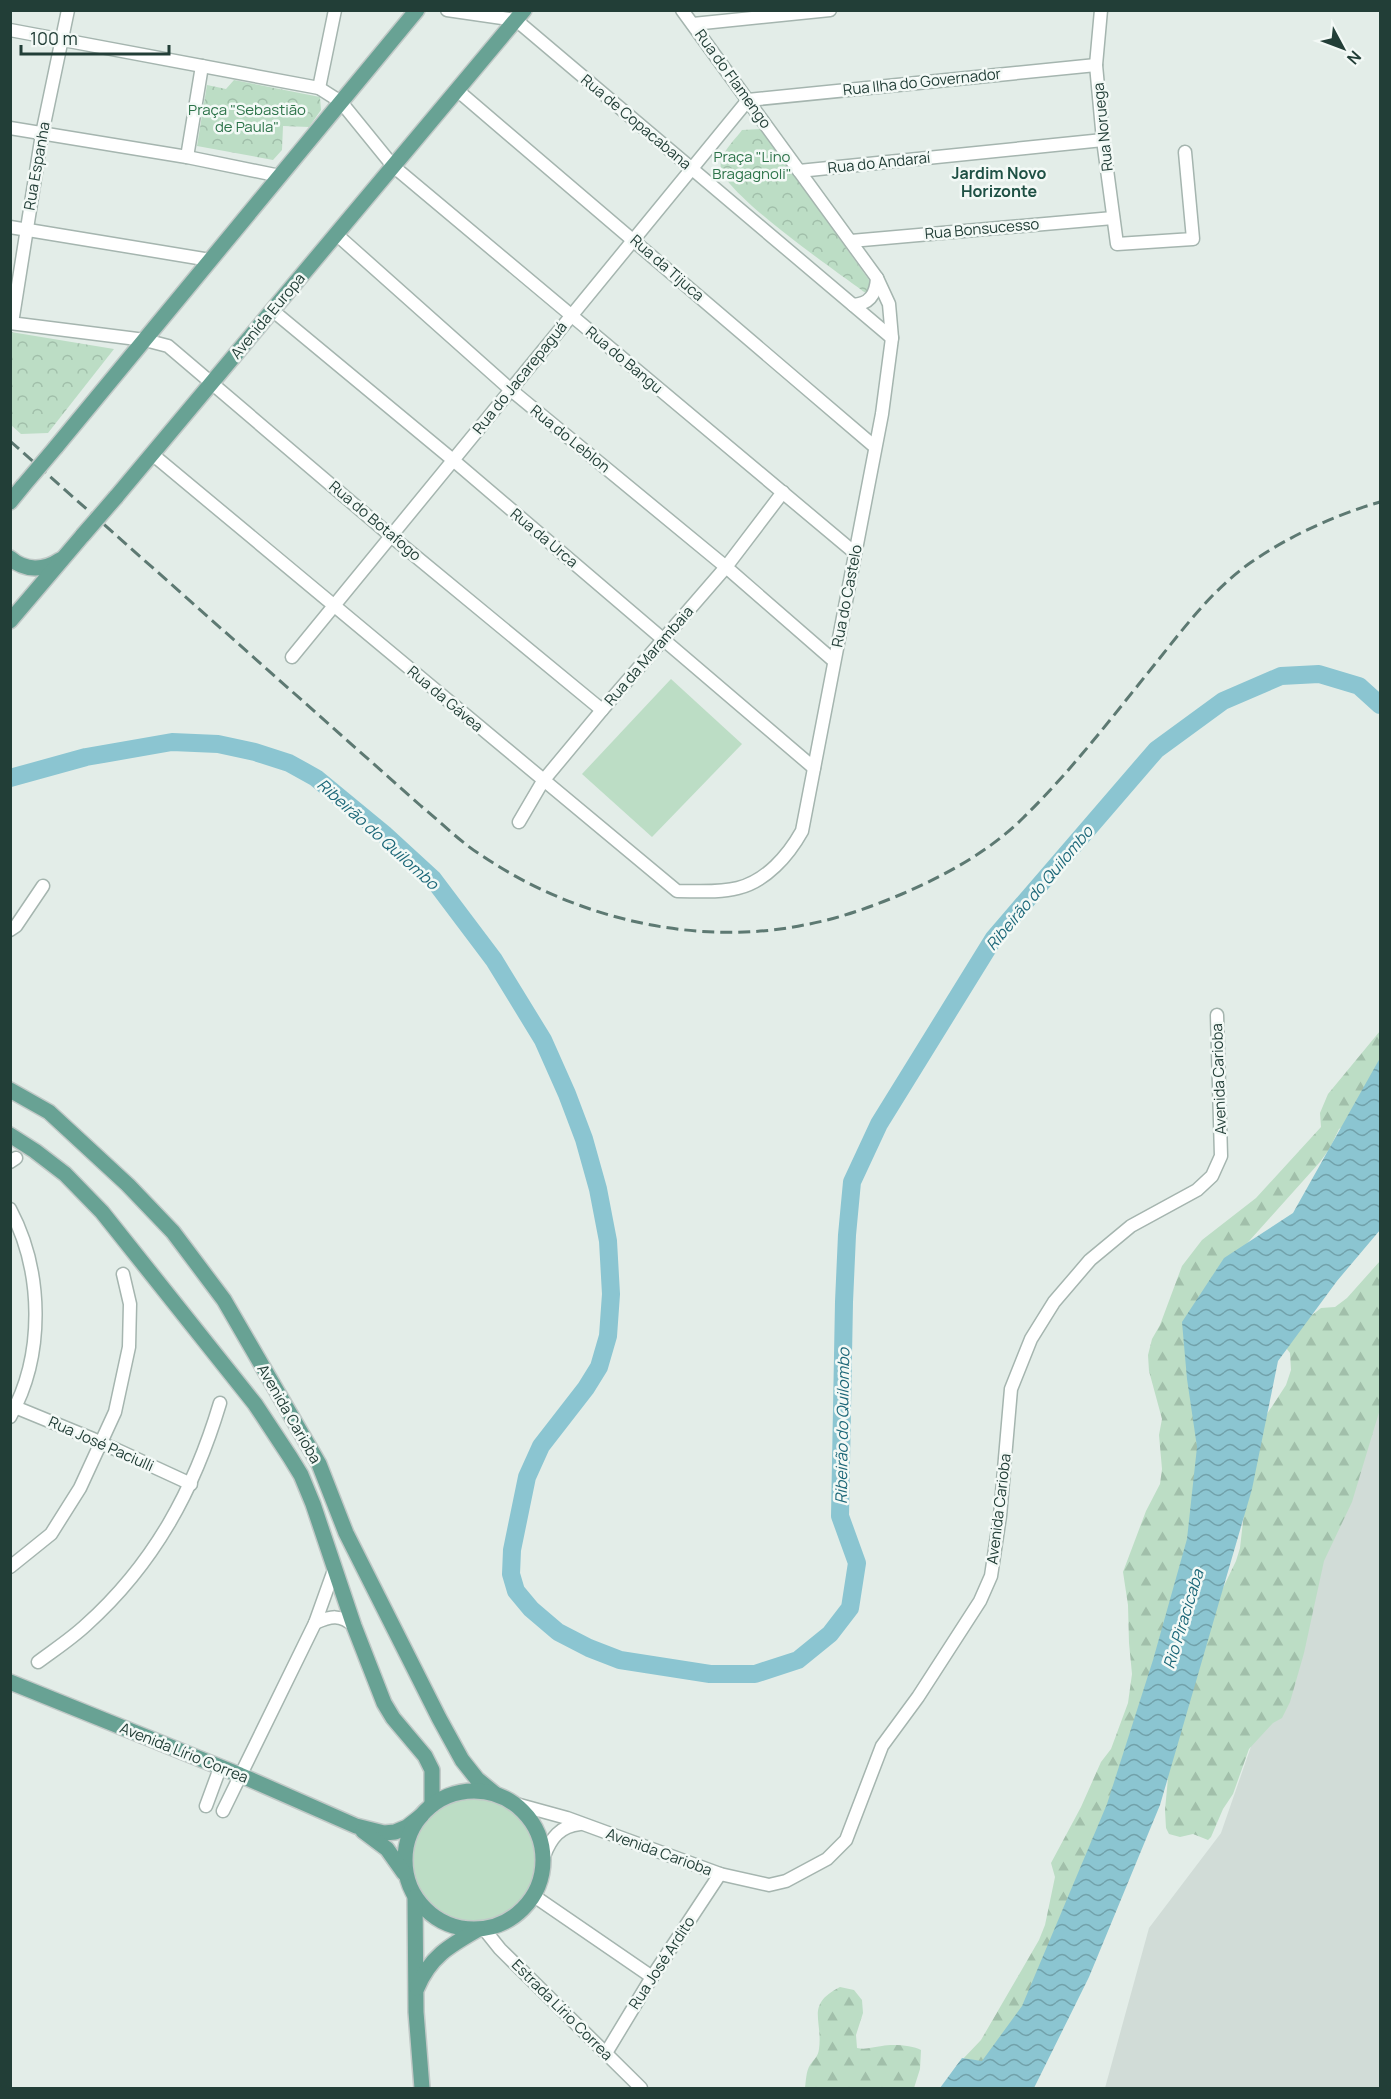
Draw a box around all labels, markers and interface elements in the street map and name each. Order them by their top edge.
scale bar [21,18,170,56]
north arrow [1313,18,1373,78]
street label: Rua do Flamengo [690,25,777,133]
text: 100 m [30,26,78,50]
text: N [1342,46,1366,69]
street label: Rua Ilha do Governador [842,63,1003,100]
street label: Rua de Copacabana [577,69,696,174]
street label: Rua Noruega [1087,82,1118,172]
park label: Praça "Sebastião de Paula" [188,99,306,137]
street label: Rua Espanha [18,120,55,212]
park label: Praça "Lino Bragagnoli" [712,146,792,184]
street label: Rua do Andaraí [827,147,932,178]
district label: Jardim Novo Horizonte [952,162,1047,202]
street label: Rua Bonsucesso [924,213,1040,244]
street label: Rua da Tijuca [626,230,709,306]
street label: Avenida Europa [225,268,310,363]
street label: Rua do Jacarepaguá [468,317,572,438]
street label: Rua do Bangu [581,321,667,398]
street label: Rua do Leblon [526,400,615,477]
street label: Rua do Botafogo [325,476,426,566]
street label: Rua da Urca [506,503,583,572]
street label: Rua do Castelo [826,543,867,649]
street label: Rua da Marambaia [599,601,698,710]
street label: Rua da Gávea [403,661,488,736]
water label: Ribeirão do Quilombo [313,774,444,895]
water label: Ribeirão do Quilombo [980,820,1099,955]
street label: Avenida Carioba [1206,1023,1231,1135]
water label: Ribeirão do Quilombo [830,1346,854,1504]
street label: Avenida Carioba [252,1360,326,1467]
street label: Rua José Paciulli [45,1411,157,1476]
street label: Avenida Carioba [981,1452,1016,1566]
water label: Rio Piracicaba [1157,1566,1209,1671]
street label: Avenida Lírio Correa [117,1717,251,1788]
street label: Avenida Carioba [603,1823,715,1880]
street label: Rua José Ardito [624,1912,700,2013]
street label: Estrada Lírio Correa [507,1954,618,2065]

